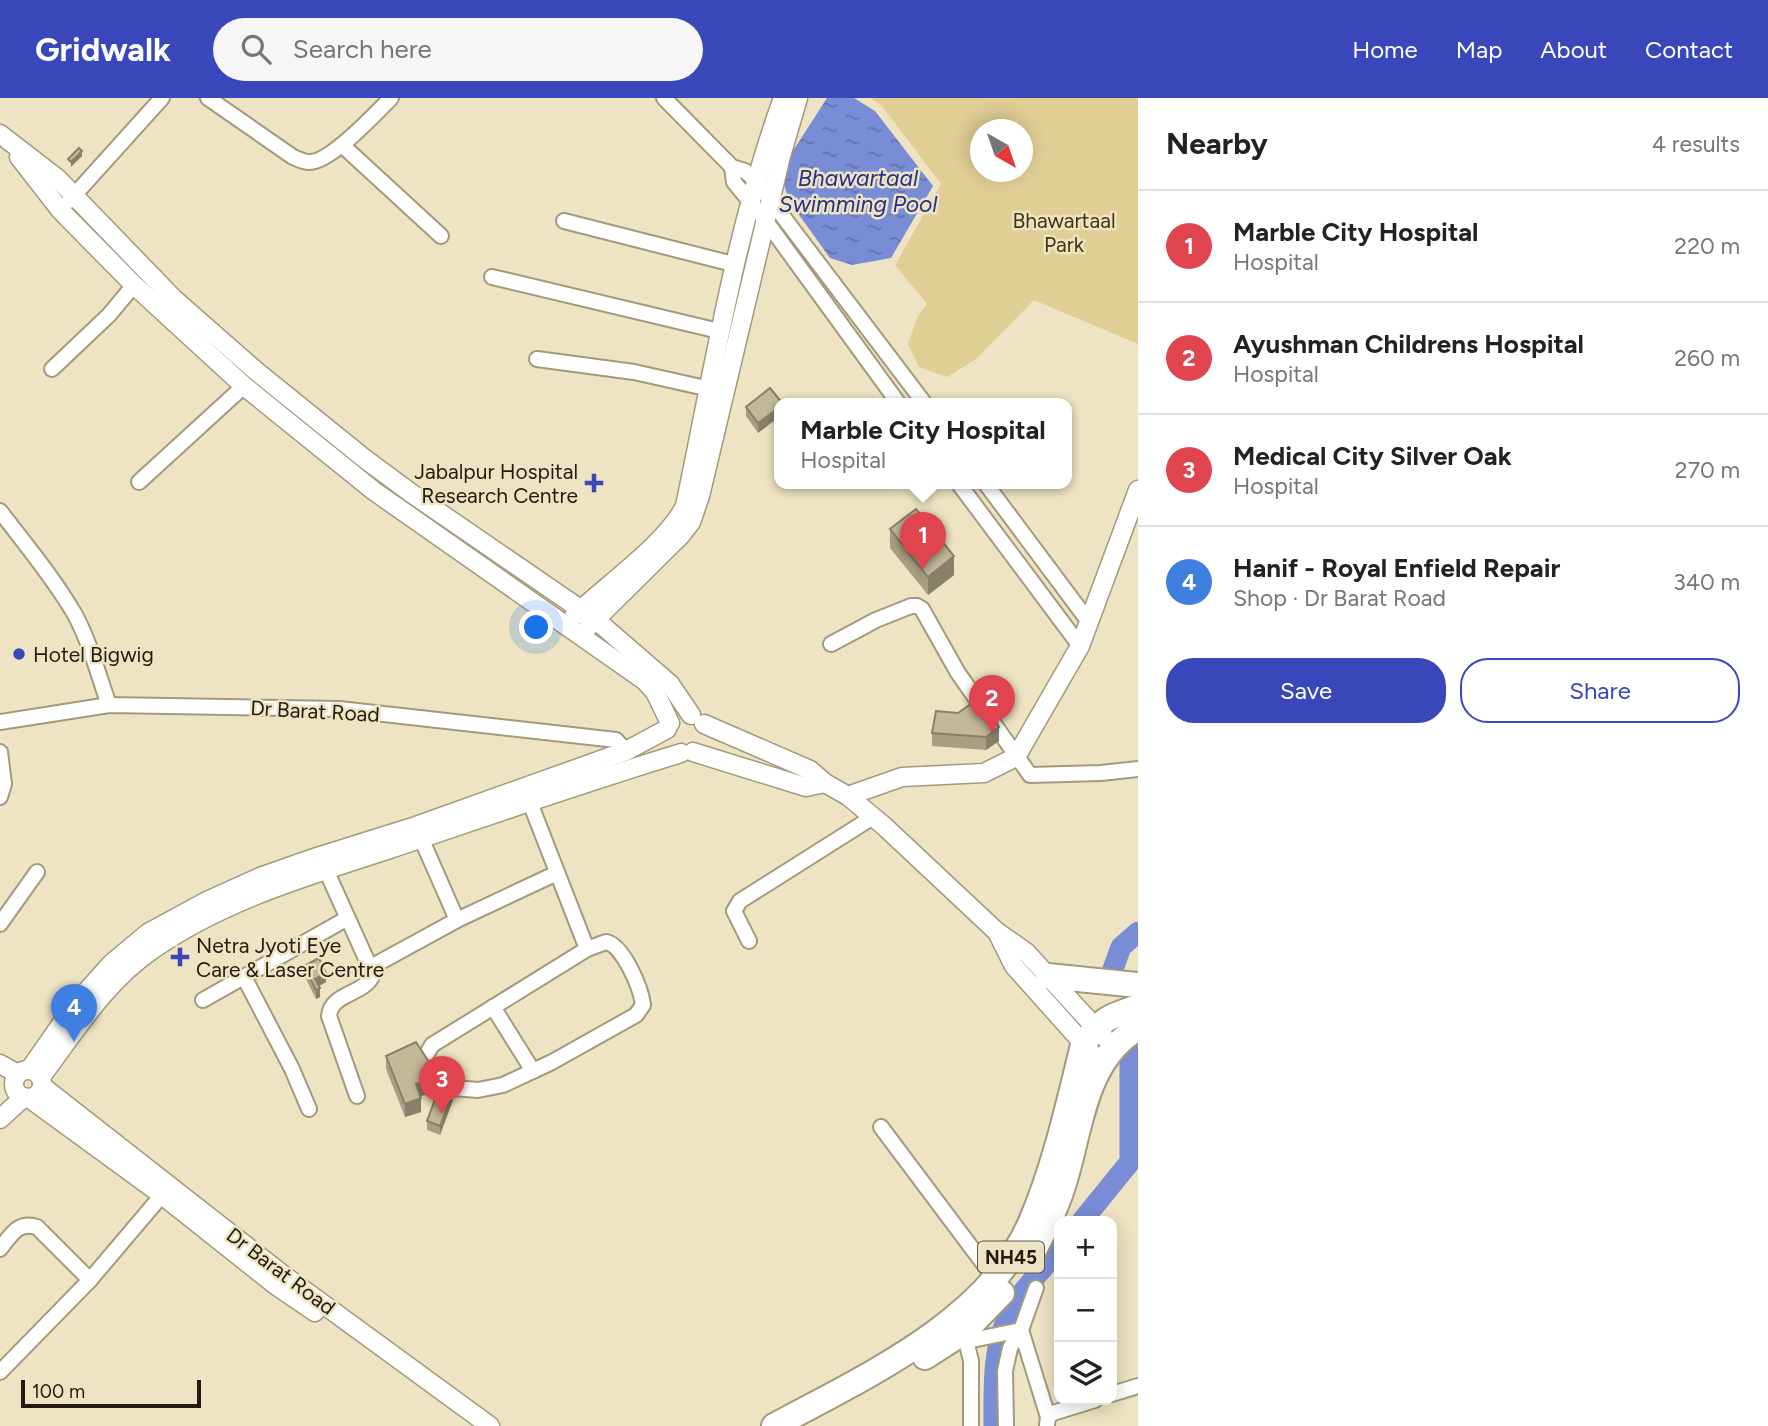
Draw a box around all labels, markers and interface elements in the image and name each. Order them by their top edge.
search box [213,18,703,81]
text: Gridwalk [35,30,171,69]
icon: search [237,30,275,68]
text: Search here [293,33,432,65]
text: Home [1352,35,1418,64]
text: Map [1456,35,1502,64]
text: About [1540,35,1607,64]
text: Contact [1645,35,1733,64]
north arrow [970,119,1033,182]
text: Nearby [1166,125,1268,162]
text: 4 results [1652,130,1740,158]
water label: Bhawartaal Swimming Pool [779,164,938,218]
park label: Bhawartaal Park [1012,208,1116,257]
text: Marble City Hospital [1233,216,1478,248]
text: 1 [1184,232,1194,260]
text: 220 m [1674,232,1740,260]
text: Hospital [1233,248,1319,276]
text: Ayushman Childrens Hospital [1233,328,1584,360]
text: 2 [1182,344,1196,372]
text: 260 m [1674,344,1740,372]
text: Hospital [1233,360,1319,388]
popup [774,398,1072,489]
text: Marble City Hospital [800,414,1046,446]
text: Medical City Silver Oak [1233,440,1512,472]
text: Hospital [800,446,886,474]
text: 3 [1183,456,1195,484]
text: 270 m [1675,456,1740,484]
place label: Jabalpur Hospital Research Centre [414,459,578,508]
text: Hospital [1233,472,1319,500]
marker: Jabalpur Hospital Research Centre [584,473,604,493]
pin: 1 [900,512,946,570]
text: Hanif - Royal Enfield Repair [1233,552,1560,584]
text: 4 [1182,568,1196,596]
text: 340 m [1673,568,1740,596]
text: Shop · Dr Barat Road [1233,584,1446,612]
your location [519,610,553,644]
place label: Hotel Bigwig [33,642,154,667]
marker: Hotel Bigwig [11,646,27,662]
button: Save [1166,658,1446,723]
button: Share [1460,658,1740,723]
pin: 2 [969,675,1015,733]
street label: Dr Barat Road [250,695,380,727]
place label: Netra Jyoti Eye Care & Laser Centre [196,933,384,982]
marker: Netra Jyoti Eye Care & Laser Centre [170,947,190,967]
pin: 4 [51,984,97,1042]
pin: 3 [419,1056,465,1114]
map controls [1054,1216,1117,1405]
button: + [1054,1216,1117,1279]
street label: Dr Barat Road [222,1222,340,1320]
road number: NH45 [978,1242,1044,1273]
button: − [1054,1279,1117,1342]
button: layers [1054,1342,1117,1405]
scale bar [21,1377,201,1409]
text: 100 m [32,1380,85,1403]

